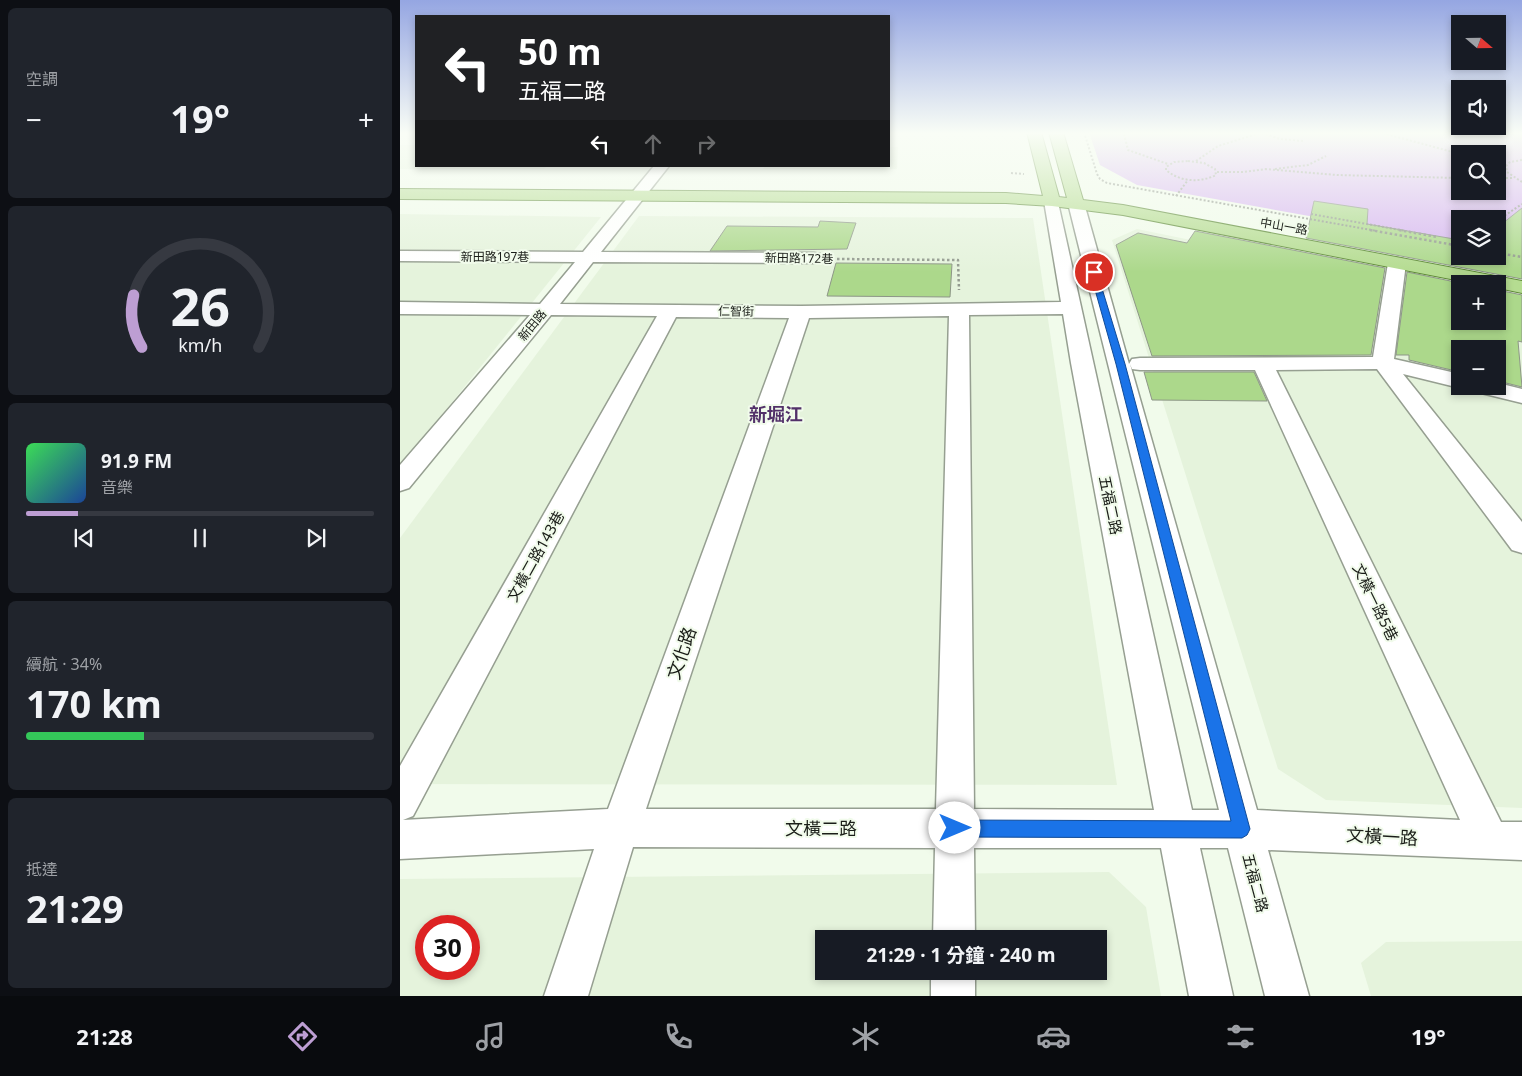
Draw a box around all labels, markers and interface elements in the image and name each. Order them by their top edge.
north arrow [1451,15,1506,70]
map controls [1451,15,1506,395]
text: 50 m [518,28,601,75]
icon: left [435,35,500,100]
text: 空調 [26,68,58,90]
text: 五福二路 [518,75,606,105]
button: sound [1451,80,1506,135]
text: 19° [170,92,230,144]
text: − [26,100,42,138]
text: + [358,100,374,138]
icon: left [586,130,614,158]
icon: ahead [639,130,667,158]
icon: right [692,130,720,158]
button: search [1451,145,1506,200]
button: layers [1451,210,1506,265]
street label: 中山一路 [1259,213,1309,239]
street label: 新田路197巷 [461,248,529,265]
street label: 新田路172巷 [765,249,833,267]
pin [1073,251,1115,293]
icon: arrive [1080,258,1108,286]
text: 26 [170,270,230,341]
button: + [1451,275,1506,330]
street label: 仁智街 [718,302,754,320]
street label: 新田路 [514,306,550,344]
text: km/h [178,333,222,357]
button: − [1451,340,1506,395]
district label: 新堀江 [749,402,803,426]
text: 91.9 FM [101,448,172,474]
street label: 五福二路 [1095,474,1127,536]
text: 音樂 [101,476,133,498]
street label: 文橫二路143巷 [502,507,568,605]
icon: previous [70,524,98,552]
icon: pause [186,524,214,552]
icon: next [302,524,330,552]
street label: 文橫一路5巷 [1349,560,1403,644]
street label: 文化路 [661,624,701,682]
text: 續航 · 34% [26,653,102,675]
text: 170 km [26,677,162,729]
position arrow [928,801,980,853]
street label: 文橫二路 [785,816,857,840]
street label: 文橫一路 [1345,822,1419,850]
street label: 五福二路 [1239,851,1273,915]
text: 抵達 [26,858,58,880]
text: 21:29 [26,882,124,934]
speed limit sign: 30 [415,915,480,980]
text: 21:29 · 1 分鐘 · 240 m [866,942,1056,968]
icon: directions [285,1019,320,1054]
icon: music [473,1019,508,1054]
icon: phone [661,1019,696,1054]
icon: climate [848,1019,883,1054]
icon: car [1036,1019,1071,1054]
icon: filters [1223,1019,1258,1054]
text: 21:28 [76,1021,133,1051]
text: 19° [1411,1021,1446,1051]

